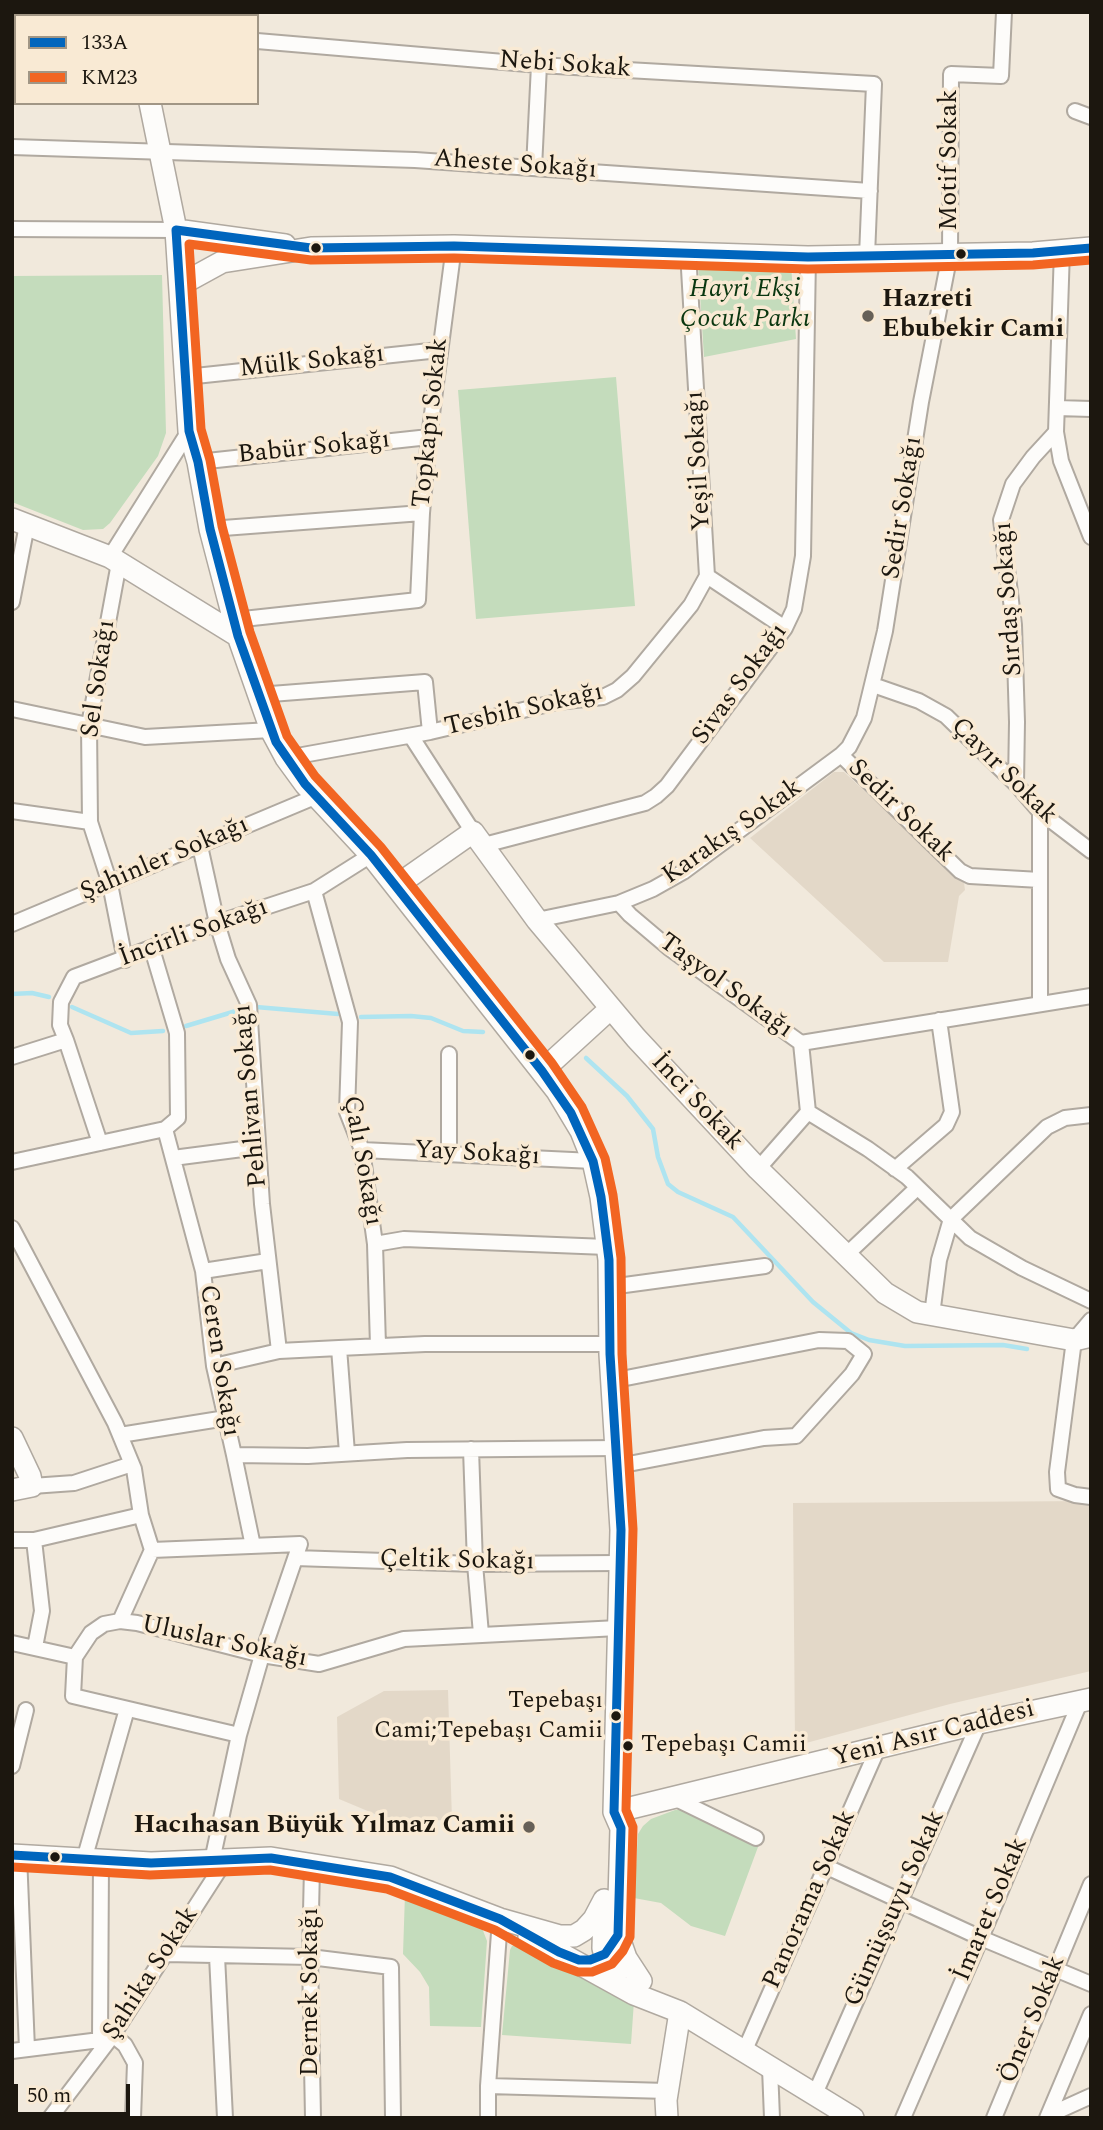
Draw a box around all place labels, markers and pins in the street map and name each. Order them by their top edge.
unlabelled marker [309,241,323,255]
unlabelled marker [954,247,968,261]
place label: Hazreti Ebubekir Cami [882,285,1064,346]
marker: Hazreti Ebubekir Cami [860,308,876,324]
unlabelled marker [523,1048,537,1062]
place label: Tepebaşı Cami;Tepebaşı Camii [374,1688,603,1744]
marker: Tepebaşı Cami;Tepebaşı Camii [609,1709,623,1723]
place label: Tepebaşı Camii [641,1732,807,1760]
marker: Tepebaşı Camii [621,1739,635,1753]
place label: Hacıhasan Büyük Yılmaz Camii [133,1811,515,1843]
marker: Hacıhasan Büyük Yılmaz Camii [521,1819,537,1835]
unlabelled marker [48,1850,62,1864]

